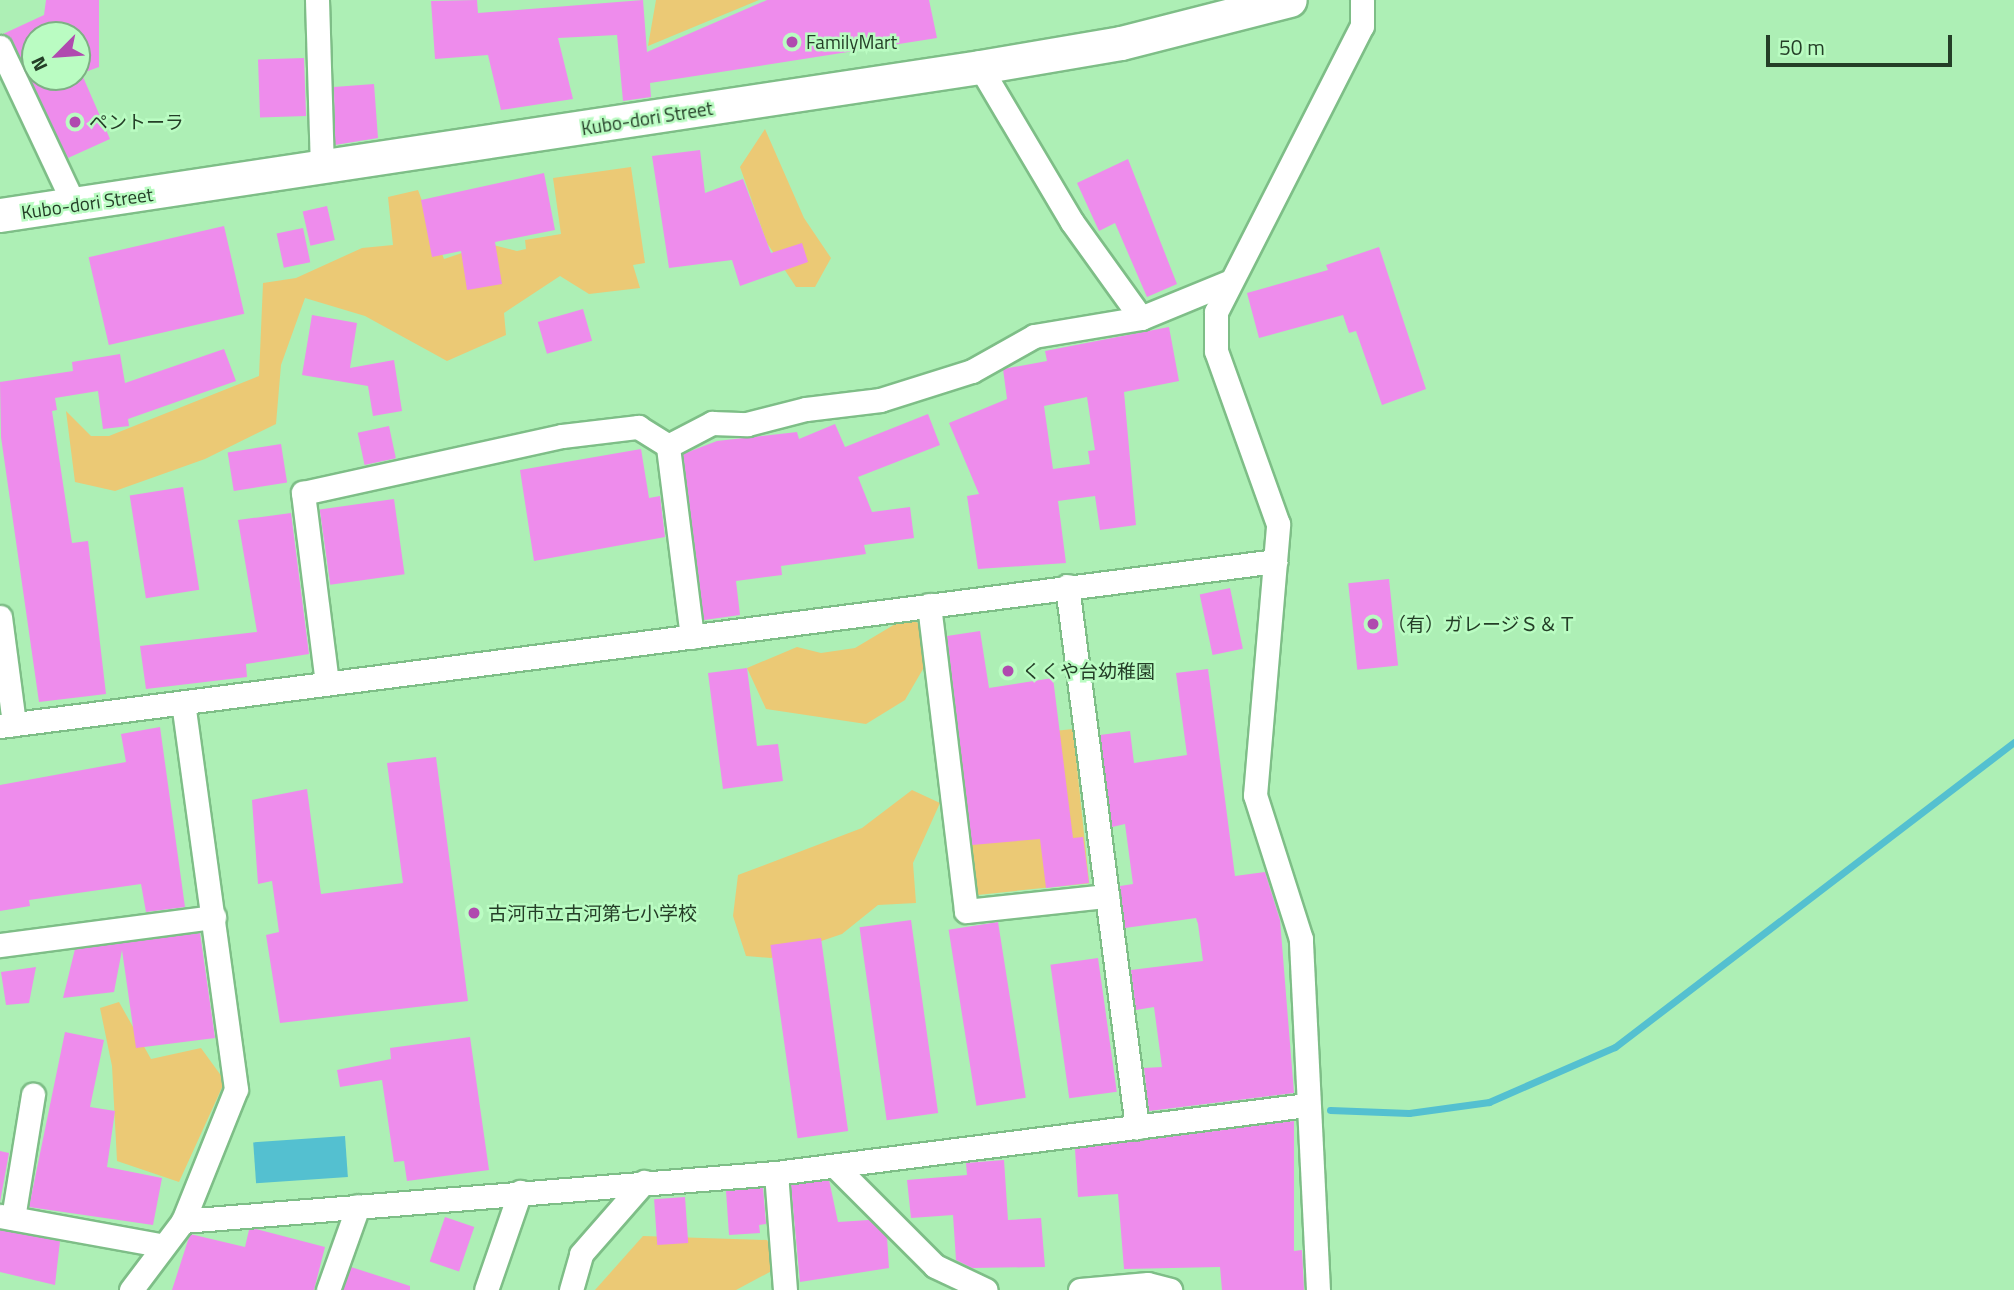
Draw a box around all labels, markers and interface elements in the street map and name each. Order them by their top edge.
north arrow [21,21,91,91]
scale bar [1769,21,1954,65]
place label: FamilyMart [806,31,897,53]
text: 50 m [1779,31,1825,63]
marker: FamilyMart [784,34,800,50]
text: N [22,52,54,76]
street label: Kubo-dori Street [580,96,714,140]
place label: ペントーラ [89,111,184,133]
marker: ペントーラ [67,114,83,130]
street label: Kubo-dori Street [20,182,154,224]
place label: （有）ガレージＳ＆Ｔ [1387,613,1577,635]
marker: （有）ガレージＳ＆Ｔ [1365,616,1381,632]
place label: くくや台幼稚園 [1022,660,1155,682]
marker: くくや台幼稚園 [1000,663,1016,679]
place label: 古河市立古河第七小学校 [488,902,697,924]
marker: 古河市立古河第七小学校 [466,905,482,921]

